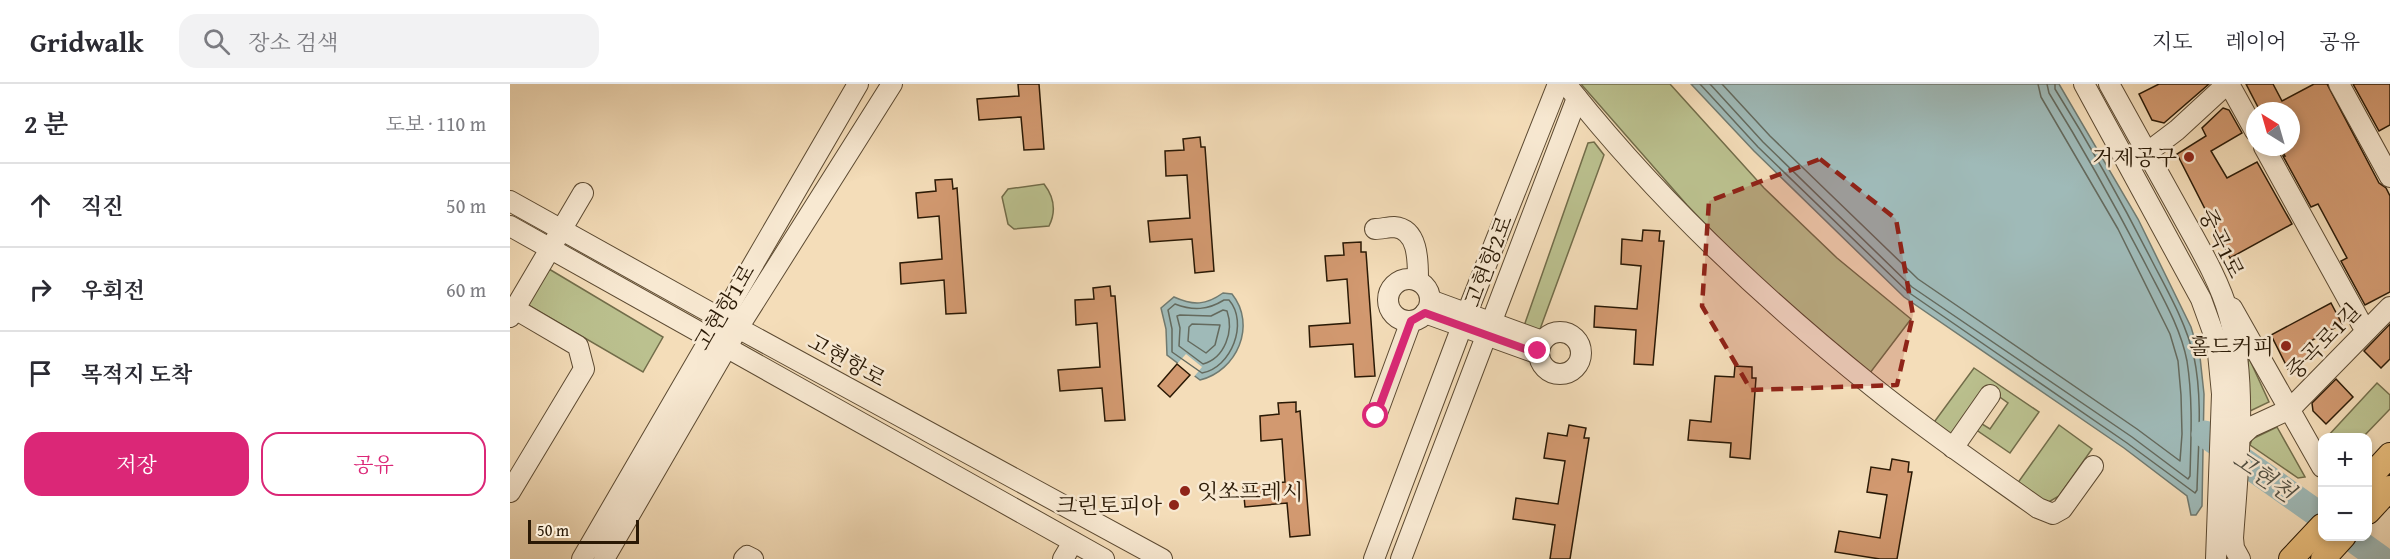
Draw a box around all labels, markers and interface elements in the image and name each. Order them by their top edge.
search box [179,14,599,68]
text: Gridwalk [30,21,143,62]
icon: search [200,25,233,58]
text: 장소 검색 [248,26,338,58]
text: 지도 [2152,26,2193,57]
text: 레이어 [2226,26,2286,57]
text: 공유 [2319,26,2360,57]
north arrow [2246,102,2300,156]
text: 2 분 [24,104,68,143]
text: 도보 · 110 m [386,109,486,138]
place label: 거제공구 [2092,141,2177,173]
marker: 거제공구 [2182,150,2196,164]
icon: ahead [24,189,57,222]
text: 직진 [81,190,124,222]
text: 50 m [446,191,486,220]
street label: 중곡1로 [2191,203,2253,283]
street label: 고현항2로 [1456,211,1520,311]
street label: 고현항1로 [686,258,762,356]
icon: right [24,273,57,306]
text: 우회전 [81,274,145,306]
text: 60 m [446,275,486,304]
street label: 중곡로1길 [2278,295,2368,387]
street label: 고현항로 [802,325,892,395]
place label: 홀드커피 [2189,330,2274,362]
route end [1524,337,1550,363]
marker: 홀드커피 [2279,339,2293,353]
icon: arrive [24,357,57,390]
text: 목적지 도착 [81,358,192,390]
route start [1362,402,1388,428]
button: 저장 [24,432,249,496]
button: 공유 [261,432,486,496]
map controls [2318,433,2372,541]
button: + [2318,433,2372,487]
water label: 고현천 [2225,442,2304,511]
place label: 잇쏘프레시 [1197,475,1303,507]
marker: 잇쏘프레시 [1178,484,1192,498]
button: − [2318,487,2372,541]
place label: 크린토피아 [1056,489,1163,521]
marker: 크린토피아 [1167,498,1181,512]
scale bar [528,517,639,544]
text: 50 m [537,518,569,542]

